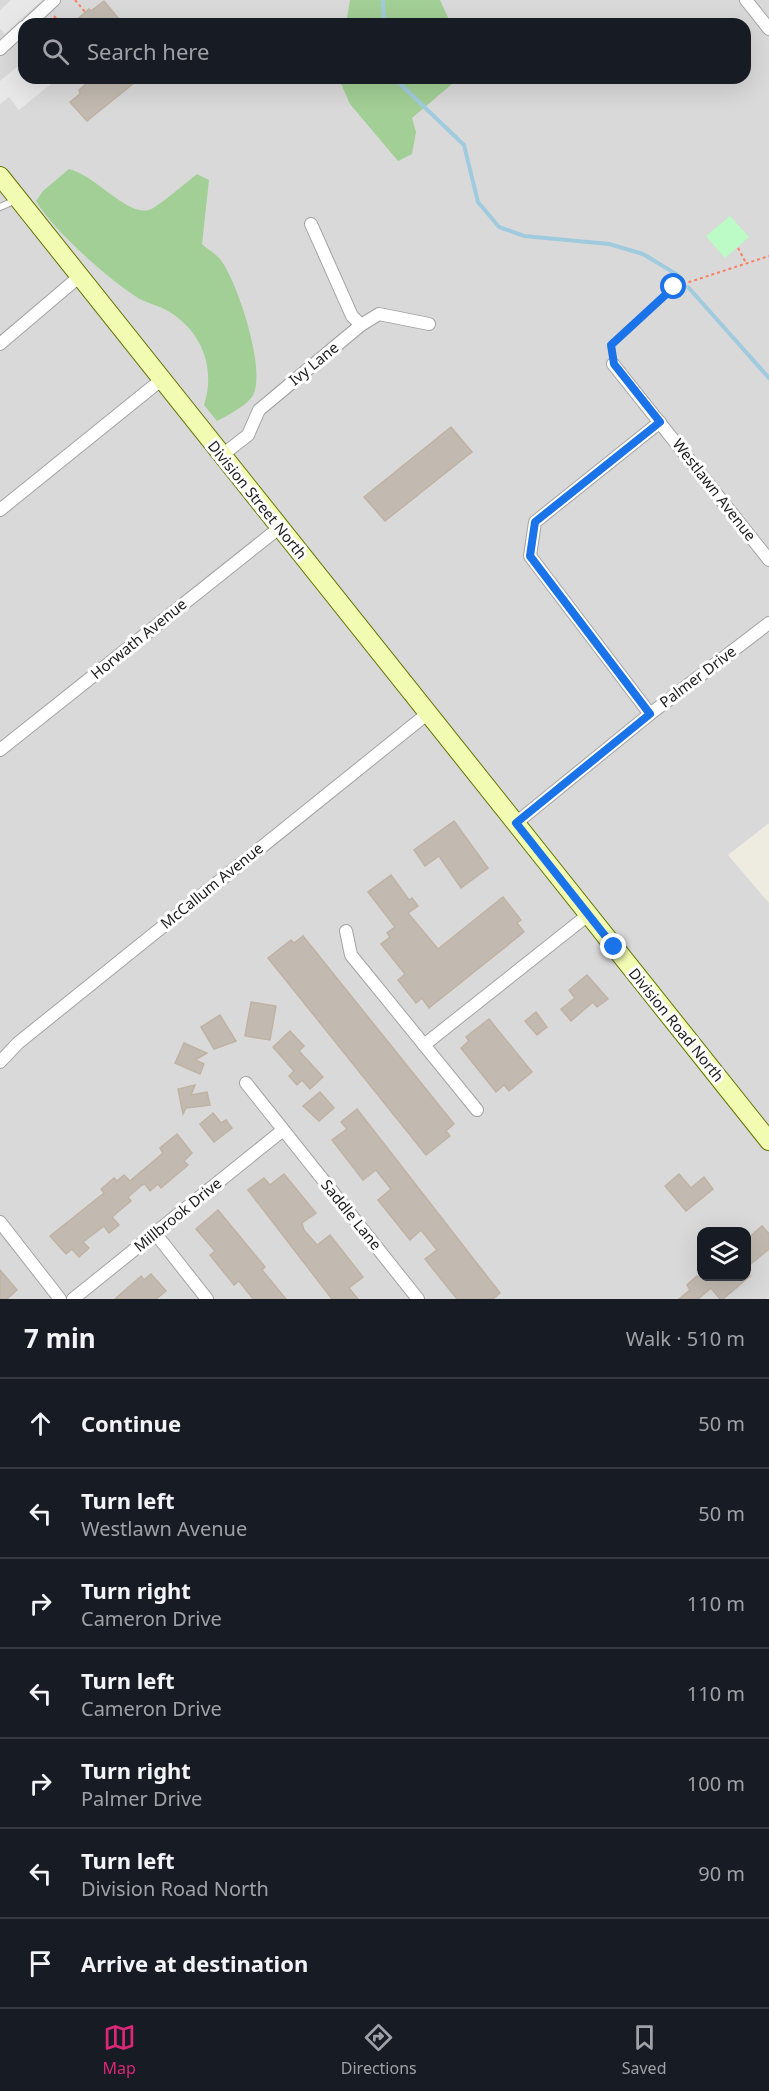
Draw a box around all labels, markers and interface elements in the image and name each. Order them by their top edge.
search box [18,18,751,84]
icon: search [39,35,72,68]
text: Search here [87,36,209,66]
route start [660,273,686,299]
street label: Ivy Lane [284,337,342,389]
street label: Westlawn Avenue [669,434,761,545]
street label: Division Street North [204,436,312,563]
street label: Horwath Avenue [86,593,190,683]
street label: Palmer Drive [655,641,740,712]
street label: McCallum Avenue [156,838,267,933]
route end [600,933,626,959]
street label: Division Road North [625,963,729,1085]
street label: Millbrook Drive [129,1173,225,1256]
street label: Saddle Lane [317,1175,386,1254]
map controls [697,1227,751,1281]
button: layers [697,1227,751,1281]
text: 7 min [24,1320,96,1356]
text: Walk · 510 m [626,1325,745,1352]
icon: ahead [24,1407,57,1440]
text: Continue [81,1408,181,1438]
text: 50 m [698,1410,745,1437]
text: Turn left [81,1485,175,1515]
icon: left [24,1497,57,1530]
text: 50 m [698,1500,745,1527]
text: Westlawn Avenue [81,1515,247,1542]
text: Turn right [81,1575,191,1605]
icon: right [24,1587,57,1620]
text: 110 m [687,1590,745,1617]
text: Cameron Drive [81,1605,222,1632]
text: Turn left [81,1665,175,1695]
icon: left [24,1677,57,1710]
text: 110 m [687,1680,745,1707]
text: Cameron Drive [81,1695,222,1722]
text: Turn right [81,1755,191,1785]
icon: right [24,1767,57,1800]
text: 100 m [687,1770,745,1797]
text: Palmer Drive [81,1785,202,1812]
text: Turn left [81,1845,175,1875]
icon: left [24,1857,57,1890]
text: 90 m [698,1860,745,1887]
text: Division Road North [81,1875,269,1902]
icon: arrive [24,1947,57,1980]
text: Arrive at destination [81,1948,308,1978]
tab: Map [102,2021,136,2079]
tab: Directions [341,2021,417,2079]
tab: Saved [622,2021,666,2079]

